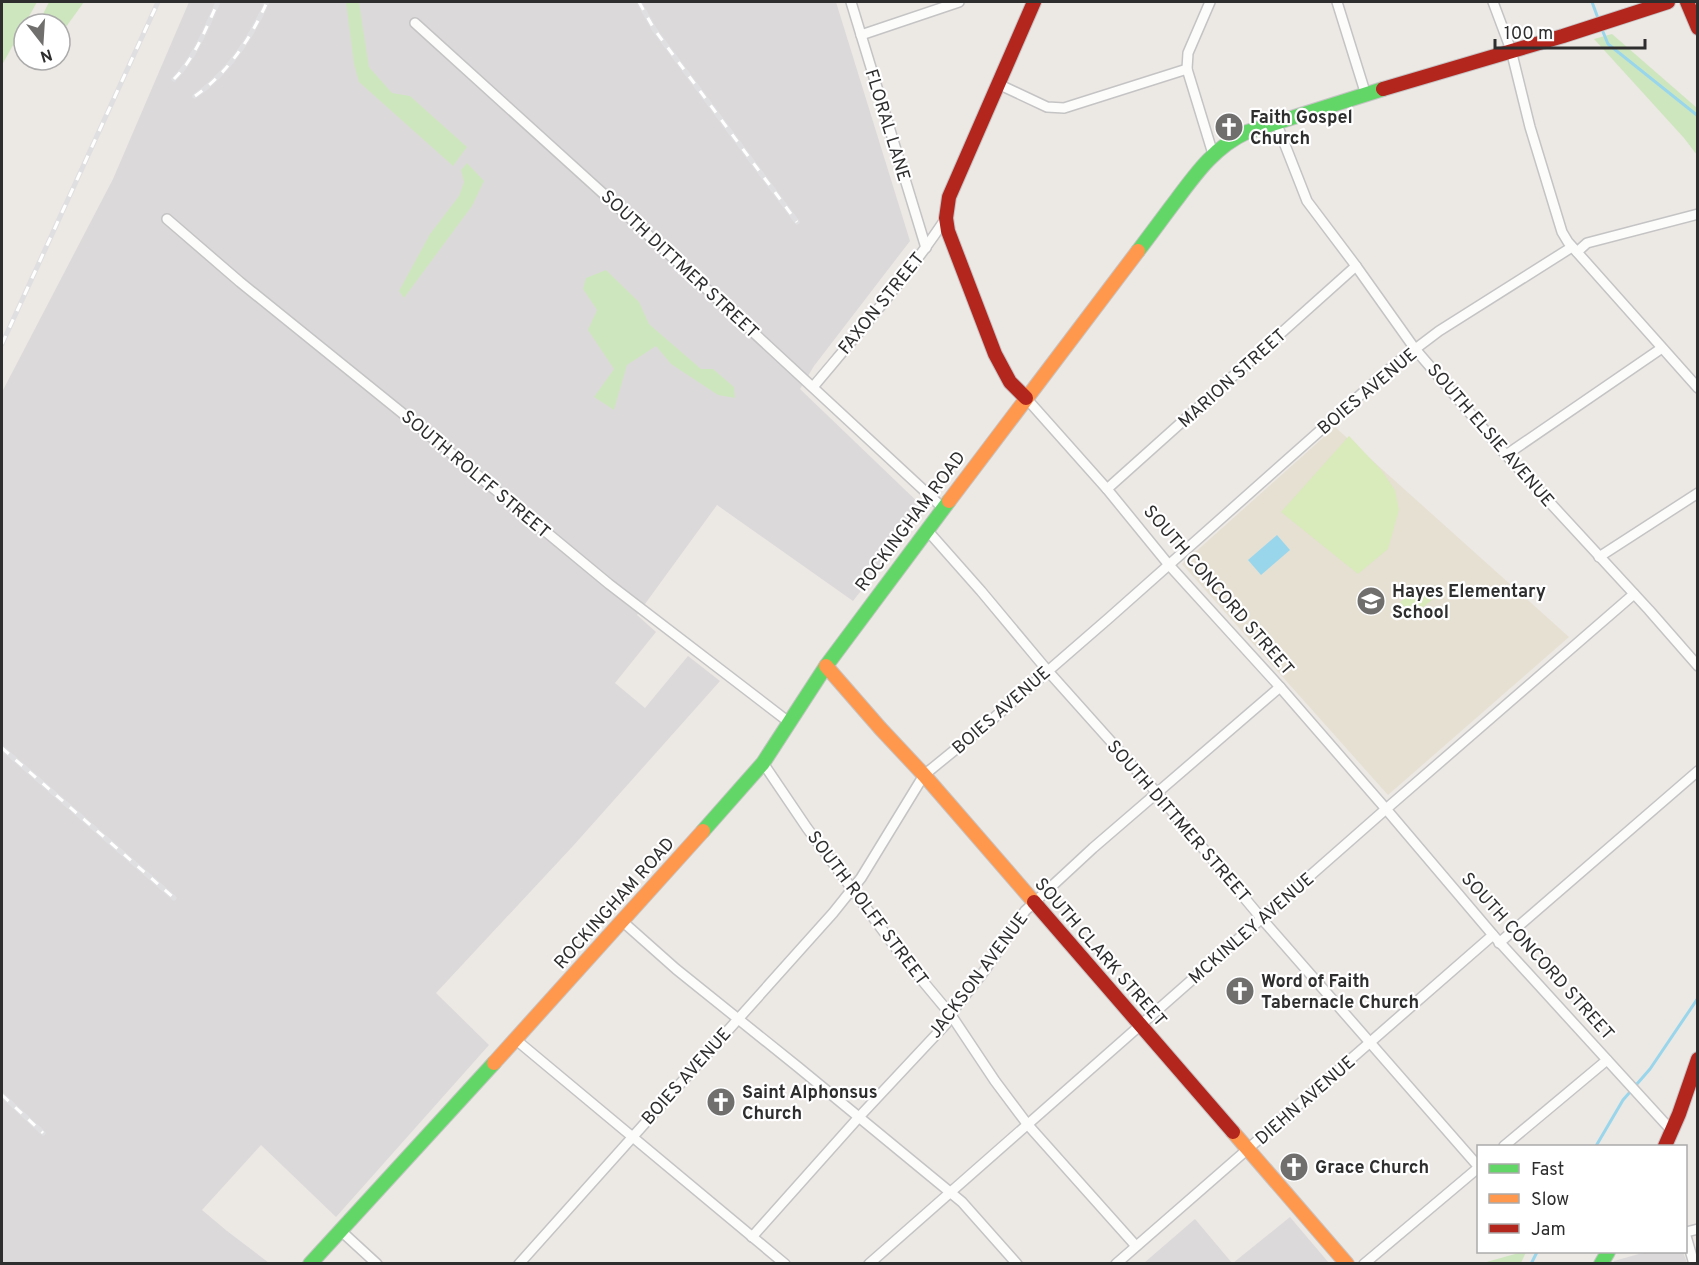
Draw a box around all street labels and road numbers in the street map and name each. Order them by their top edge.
street label: FLORAL LANE [859,66,915,184]
street label: SOUTH DITTMER STREET [595,186,763,344]
street label: FAXON STREET [834,248,930,360]
street label: MARION STREET [1174,324,1292,434]
street label: BOIES AVENUE [1313,344,1423,441]
street label: SOUTH ELSIE AVENUE [1421,359,1559,513]
street label: SOUTH ROLFF STREET [396,406,554,544]
street label: ROCKINGHAM ROAD [851,447,971,597]
street label: SOUTH CONCORD STREET [1138,501,1298,681]
street label: BOIES AVENUE [948,662,1056,760]
street label: SOUTH DITTMER STREET [1101,736,1255,908]
street label: SOUTH ROLFF STREET [801,827,933,991]
street label: ROCKINGHAM ROAD [550,833,680,975]
street label: MCKINLEY AVENUE [1184,868,1320,990]
street label: SOUTH CONCORD STREET [1455,868,1618,1046]
street label: SOUTH CLARK STREET [1029,874,1171,1032]
street label: JACKSON AVENUE [924,908,1034,1044]
street label: BOIES AVENUE [637,1023,737,1131]
street label: DIEHN AVENUE [1251,1051,1361,1151]

